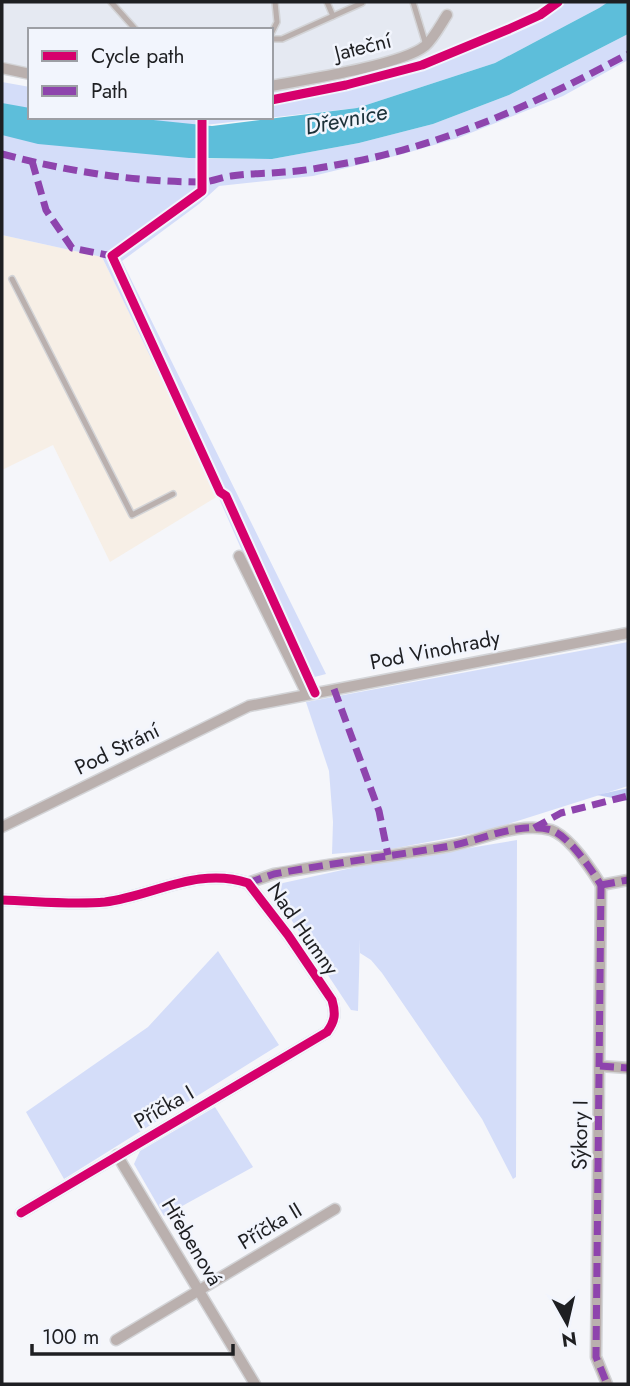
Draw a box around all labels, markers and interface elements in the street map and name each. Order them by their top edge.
street label: Jateční [329,25,396,69]
legend [28,28,273,119]
text: Cycle path [91,41,184,71]
text: Path [91,76,128,106]
water label: Dřevnice [302,94,391,144]
street label: Pod Vinohrady [367,623,503,677]
street label: Pod Strání [70,715,166,782]
street label: Nad Humny [260,876,346,982]
street label: Příčka I [129,1078,199,1136]
street label: Sýkory I [564,1100,596,1170]
street label: Hřebenová [154,1193,230,1291]
street label: Příčka II [232,1195,308,1257]
north arrow [532,1288,602,1358]
scale bar [32,1312,233,1356]
text: 100 m [42,1322,99,1352]
text: N [560,1325,579,1354]

